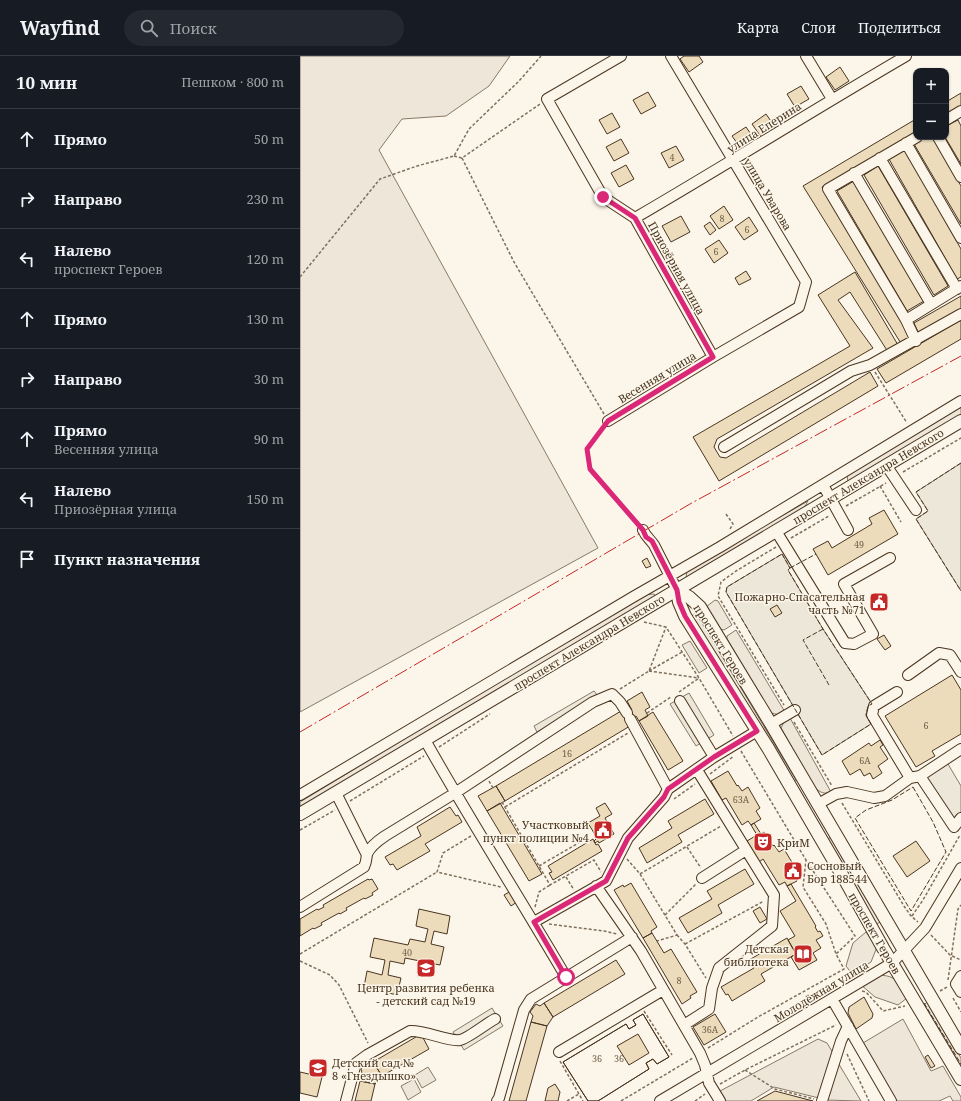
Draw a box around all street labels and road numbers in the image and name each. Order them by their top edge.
street label: улица Еперина [724,98,804,156]
street label: улица Уварова [740,155,796,233]
street label: Приозёрная улица [645,219,709,317]
street label: Весенняя улица [615,348,699,406]
street label: проспект Александра Невского [790,425,946,527]
street label: проспект Александра Невского [511,591,667,693]
street label: проспект Героев [690,601,752,687]
street label: проспект Героев [846,890,904,976]
street label: Молодёжная улица [771,957,871,1025]

